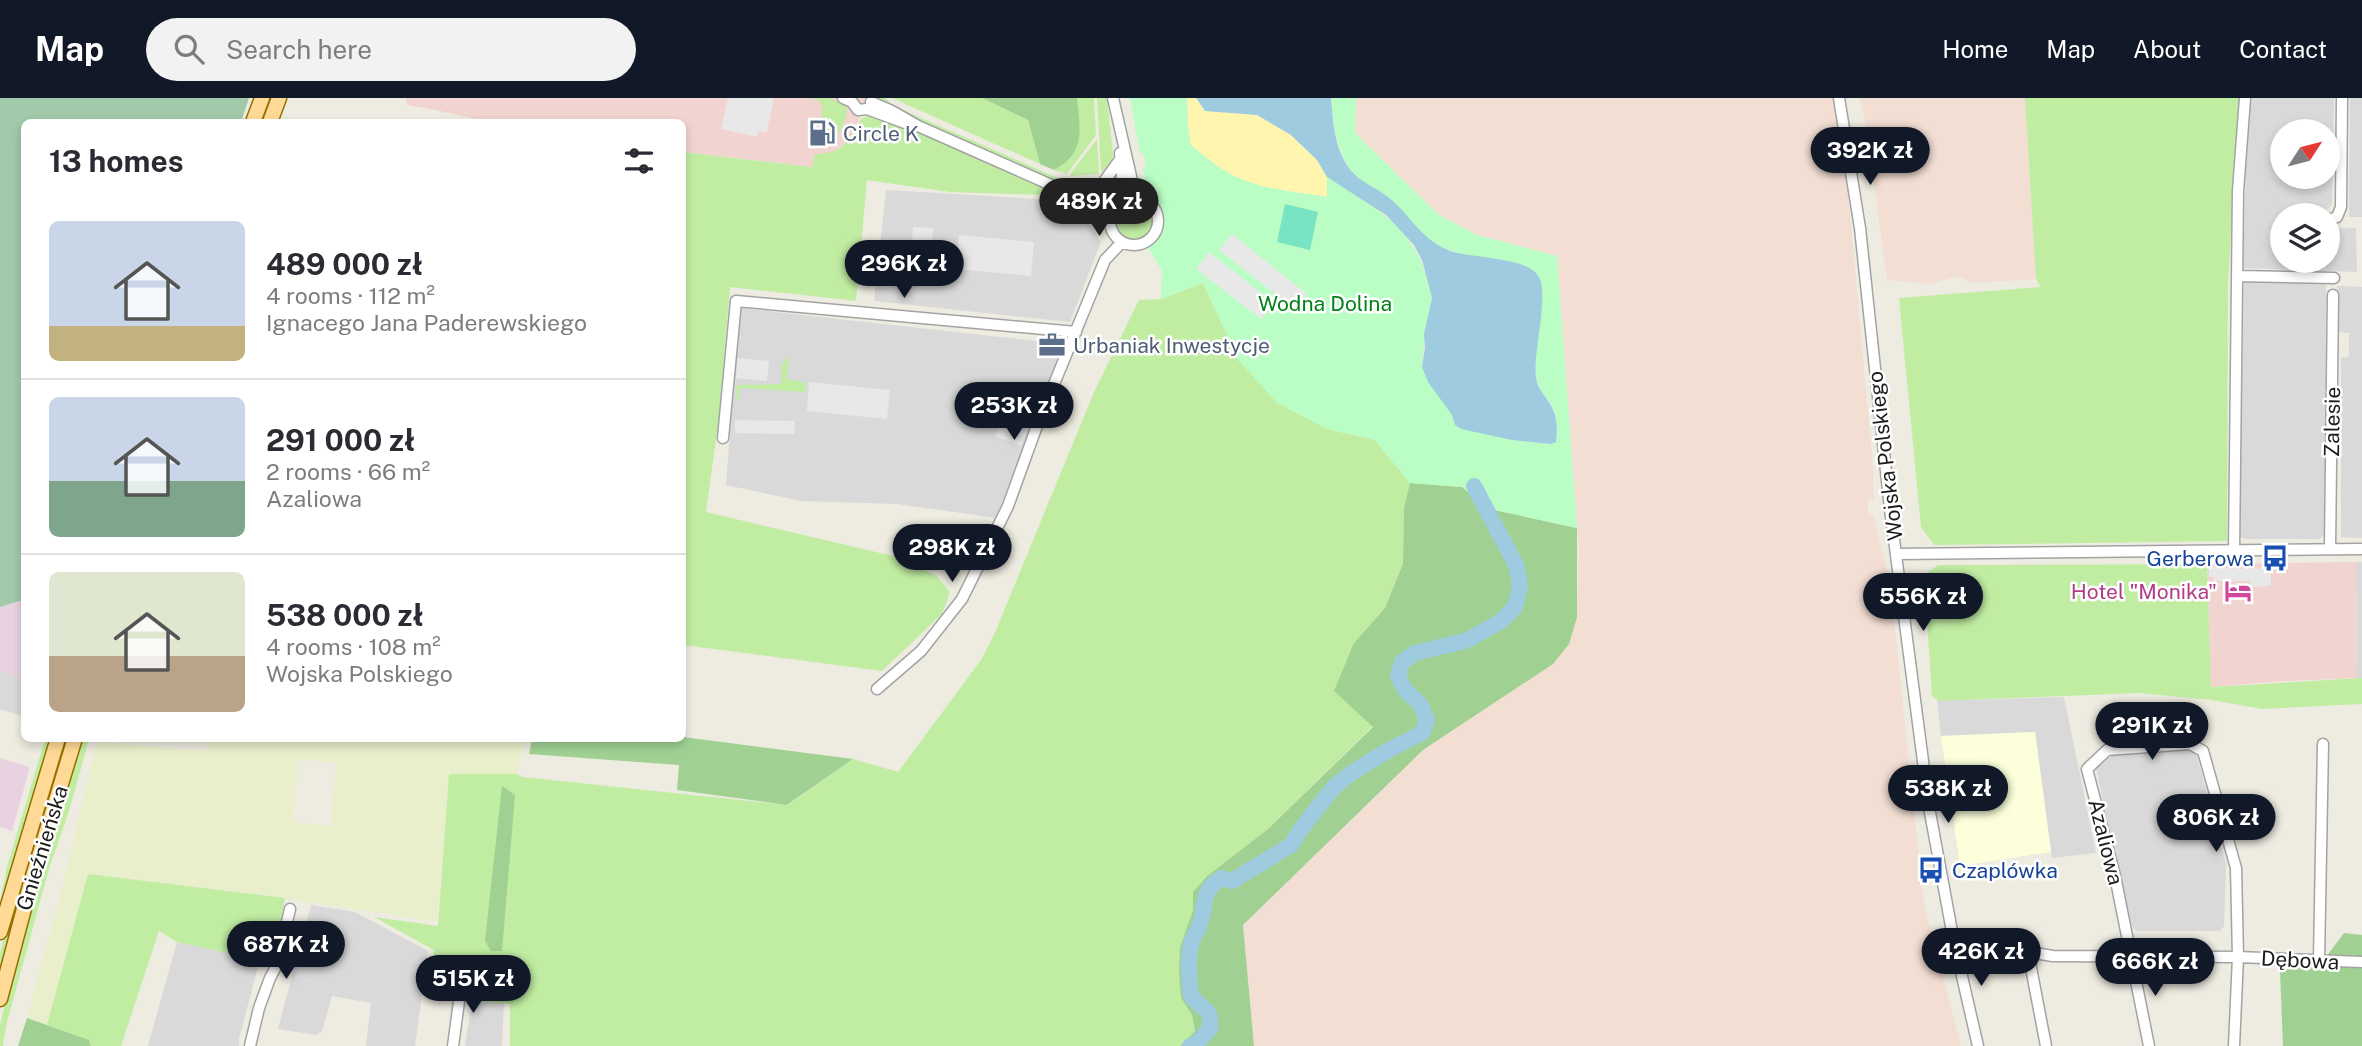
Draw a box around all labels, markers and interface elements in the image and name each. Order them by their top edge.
search box [146,18,636,81]
text: Map [35,30,104,68]
icon: search [170,30,208,68]
text: Search here [226,34,372,65]
text: Home [1942,35,2008,63]
text: Map [2046,35,2095,63]
text: About [2133,35,2201,63]
text: Contact [2239,35,2327,63]
fuel station icon: Circle K [807,118,837,148]
north arrow [2270,119,2340,189]
map controls [2270,119,2340,273]
place label: Circle K [843,121,919,146]
pin: 392K zł [1805,127,1935,187]
text: 392K zł [1827,136,1913,163]
icon: filters [620,142,658,180]
text: 13 homes [49,143,184,179]
pin: 489K zł [1034,178,1164,238]
text: 489K zł [1055,187,1143,214]
button: layers [2270,203,2340,273]
pin: 296K zł [839,240,969,300]
text: 489 000 zł [266,246,423,282]
icon: home [105,249,189,333]
text: 296K zł [861,249,947,276]
text: 4 rooms · 112 m² [266,282,435,309]
park label: Wodna Dolina [1258,291,1392,316]
text: Ignacego Jana Paderewskiego [266,309,587,336]
office icon: Urbaniak Inwestycje [1037,330,1067,360]
place label: Urbaniak Inwestycje [1073,333,1270,358]
street label: Wojska Polskiego [1862,370,1908,542]
pin: 253K zł [949,382,1079,442]
street label: Zalesie [2319,387,2345,457]
text: 253K zł [970,391,1058,418]
text: 291 000 zł [266,422,415,458]
icon: home [105,425,189,509]
text: 2 rooms · 66 m² [266,458,430,485]
text: Azaliowa [266,485,362,512]
pin: 298K zł [887,524,1017,584]
text: 298K zł [909,533,995,560]
bus stop icon: Gerberowa [2260,543,2290,573]
place label: Gerberowa [2147,546,2254,571]
pin: 556K zł [1858,574,1988,633]
hotel icon: Hotel "Monika" [2223,576,2253,606]
place label: Hotel "Monika" [2071,579,2217,604]
text: 556K zł [1879,582,1967,609]
text: 538 000 zł [266,597,424,633]
icon: home [105,600,189,684]
text: 4 rooms · 108 m² [266,633,441,660]
text: Wojska Polskiego [266,660,453,687]
pin: 291K zł [2087,702,2217,762]
text: 291K zł [2111,711,2193,738]
pin: 538K zł [1883,766,2013,825]
text: 538K zł [1904,774,1992,801]
street label: Gnieźnieńska [11,782,73,914]
pin: 806K zł [2151,794,2281,854]
street label: Azaliowa [2083,796,2129,888]
text: 806K zł [2173,803,2259,830]
bus stop icon: Czaplówka [1916,855,1946,885]
place label: Czaplówka [1952,858,2058,883]
pin: 687K zł [221,922,351,981]
pin: 426K zł [1916,928,2046,988]
text: 687K zł [243,930,329,957]
text: 426K zł [1938,937,2024,964]
pin: 666K zł [2090,939,2220,998]
street label: Dębowa [2260,945,2340,975]
text: 666K zł [2111,947,2199,974]
pin: 515K zł [408,956,538,1015]
text: 515K zł [432,964,514,991]

